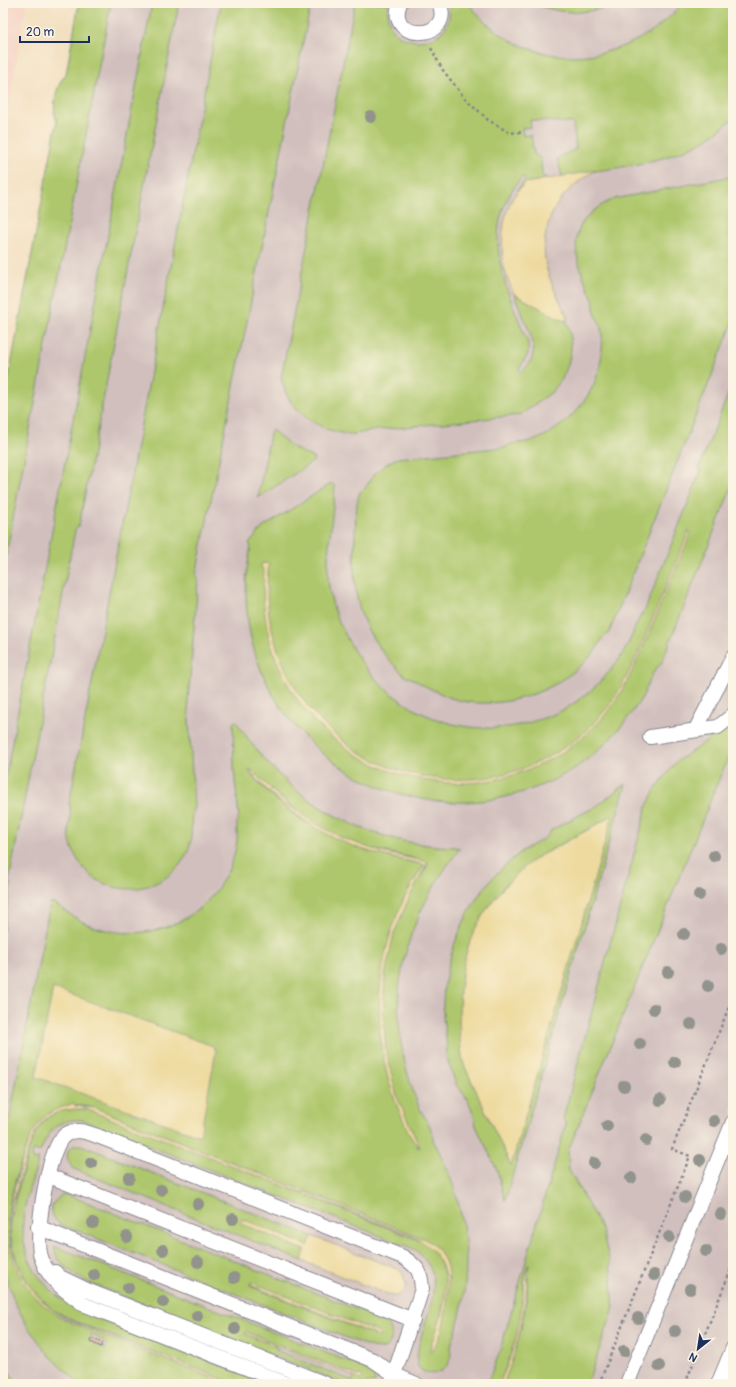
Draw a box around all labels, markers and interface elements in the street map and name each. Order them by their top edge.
scale bar [20,18,89,44]
text: 20 m [26,25,55,40]
north arrow [678,1329,718,1369]
text: N [686,1349,700,1365]

